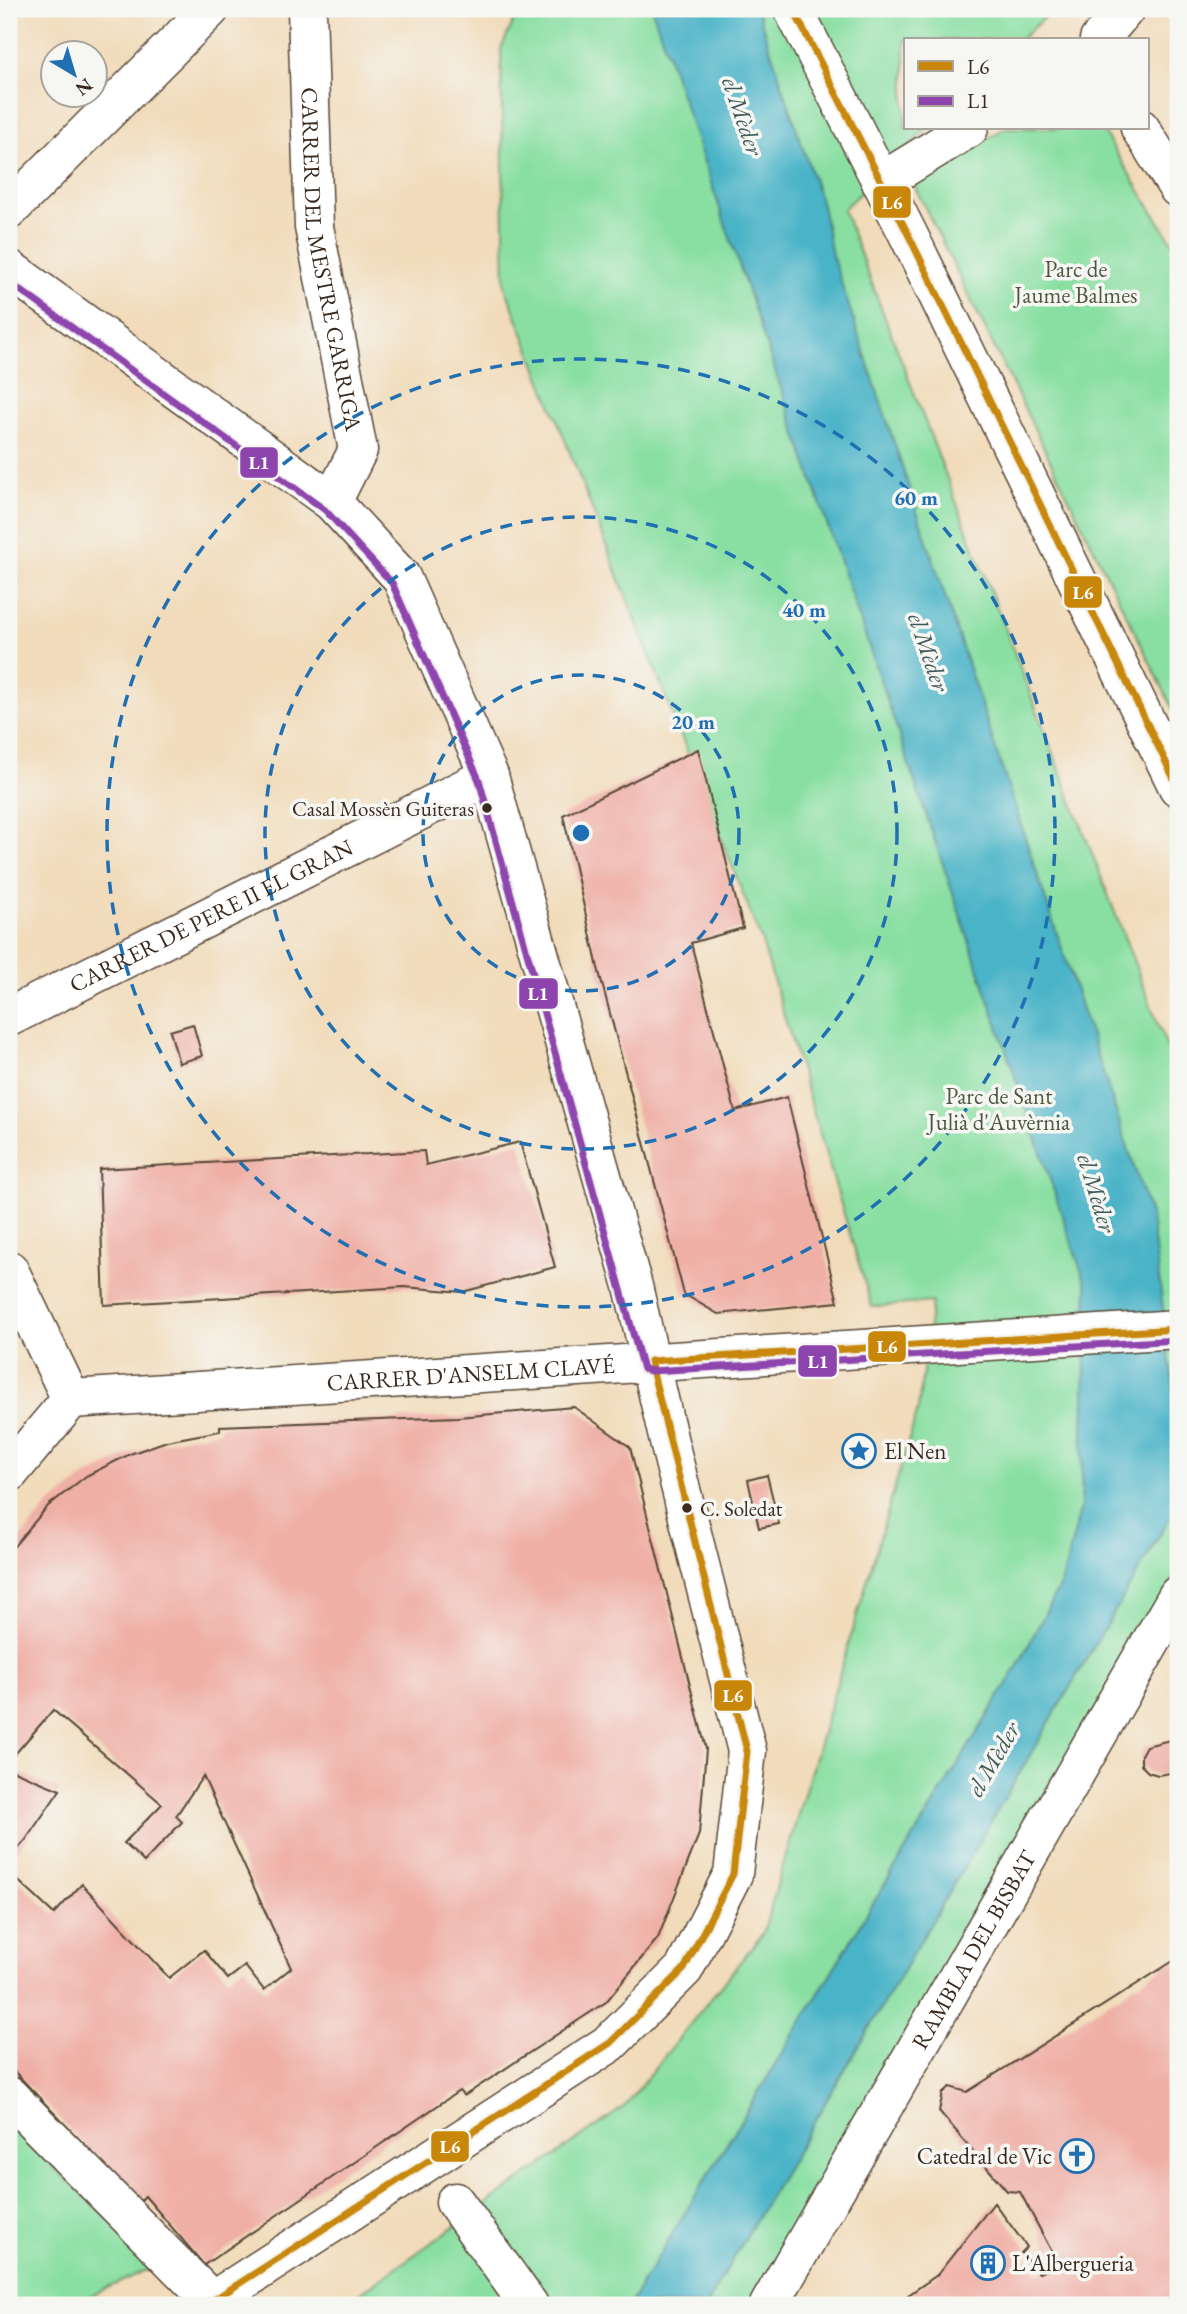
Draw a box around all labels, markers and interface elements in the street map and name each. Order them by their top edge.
north arrow [38,38,108,108]
legend [904,38,1148,130]
text: L6 [967,53,989,80]
text: N [70,72,98,102]
water label: el Mèder [715,73,771,161]
street label: CARRER DEL MESTRE GARRIGA [295,87,369,435]
text: L1 [967,87,989,114]
line badge: L6 [872,185,912,219]
text: L6 [881,190,903,215]
park label: Parc de Jaume Balmes [1012,254,1138,310]
line badge: L1 [239,446,279,479]
text: L1 [248,450,270,475]
text: 60 m [894,484,938,511]
line badge: L6 [1063,575,1103,609]
text: L6 [1072,580,1094,605]
text: 40 m [782,596,826,623]
water label: el Mèder [901,609,957,697]
text: 20 m [671,708,715,735]
place label: Casal Mossèn Guiteras [292,795,474,822]
marker: Casal Mossèn Guiteras [480,801,494,815]
centre of rings [569,821,593,845]
street label: CARRER DE PERE II EL GRAN [64,832,358,999]
line badge: L1 [518,977,559,1010]
text: L1 [527,981,549,1006]
park label: Parc de Sant Julià d'Auvèrnia [926,1081,1071,1137]
water label: el Mèder [1070,1150,1124,1238]
line badge: L6 [867,1330,907,1363]
text: L6 [876,1334,898,1359]
line badge: L1 [797,1344,838,1378]
text: L1 [807,1349,829,1374]
street label: CARRER D'ANSELM CLAVÉ [326,1350,616,1398]
place icon: El Nen [840,1432,878,1470]
place label: El Nen [884,1436,946,1466]
place label: C. Soledat [700,1495,783,1522]
marker: C. Soledat [680,1501,694,1515]
line badge: L6 [713,1679,753,1712]
text: L6 [722,1683,744,1708]
water label: el Mèder [959,1715,1028,1802]
street label: RAMBLA DEL BISBAT [905,1844,1043,2055]
line badge: L6 [430,2130,470,2163]
text: L6 [439,2134,461,2159]
church icon: Catedral de Vic [1058,2137,1096,2175]
place label: Catedral de Vic [917,2141,1052,2171]
building icon: L'Albergueria [969,2244,1007,2282]
place label: L'Albergueria [1012,2248,1134,2278]

